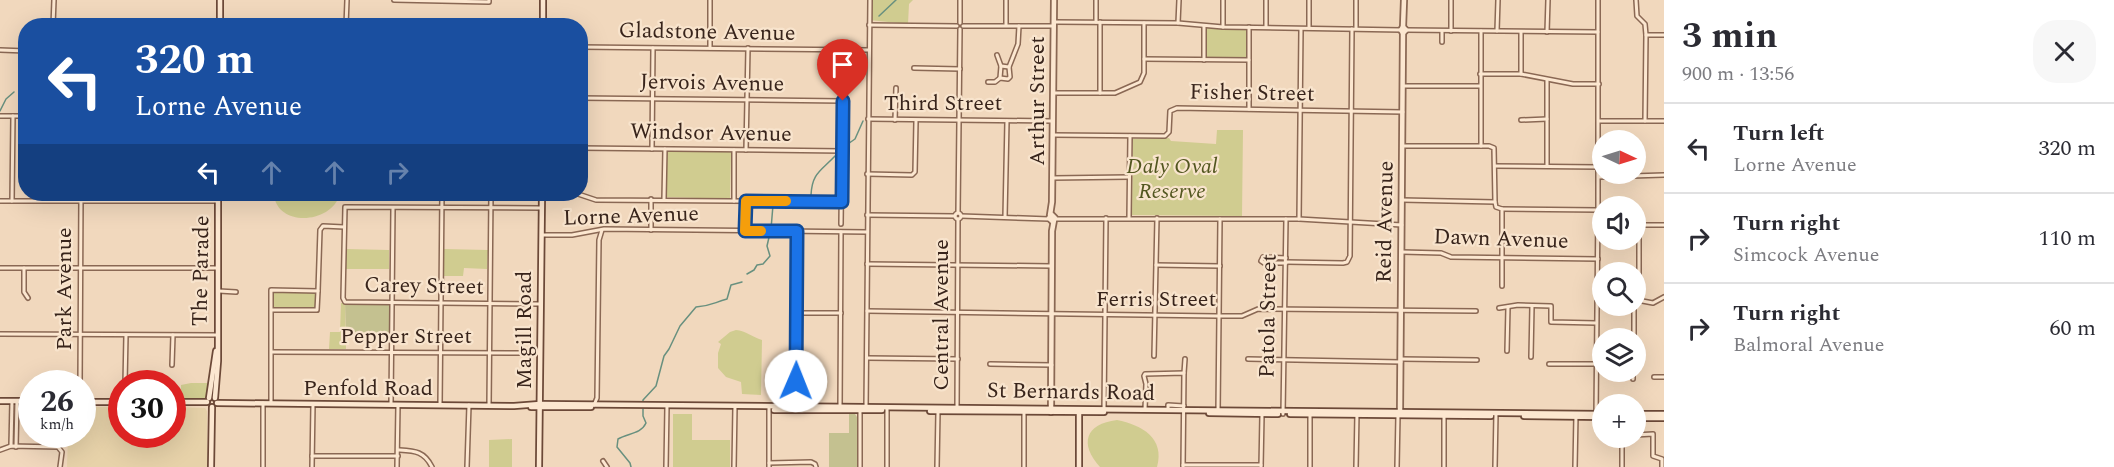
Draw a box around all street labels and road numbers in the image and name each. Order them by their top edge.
street label: Gladstone Avenue [618,14,796,50]
street label: Arthur Street [1021,36,1054,166]
street label: Jervois Avenue [639,65,785,101]
street label: Fisher Street [1189,75,1315,111]
street label: Third Street [884,87,1003,120]
street label: Windsor Avenue [630,115,792,151]
street label: Reid Avenue [1367,160,1403,284]
street label: Lorne Avenue [562,197,700,235]
street label: The Parade [184,215,218,327]
street label: Dawn Avenue [1433,220,1569,258]
street label: Park Avenue [48,227,81,351]
street label: Central Avenue [925,239,958,391]
street label: Patola Street [1250,253,1286,379]
street label: Carey Street [364,268,484,304]
street label: Magill Road [508,271,541,389]
street label: Ferris Street [1096,283,1216,316]
street label: Pepper Street [340,320,472,353]
street label: Penfold Road [303,372,433,405]
street label: St Bernards Road [987,374,1155,410]

